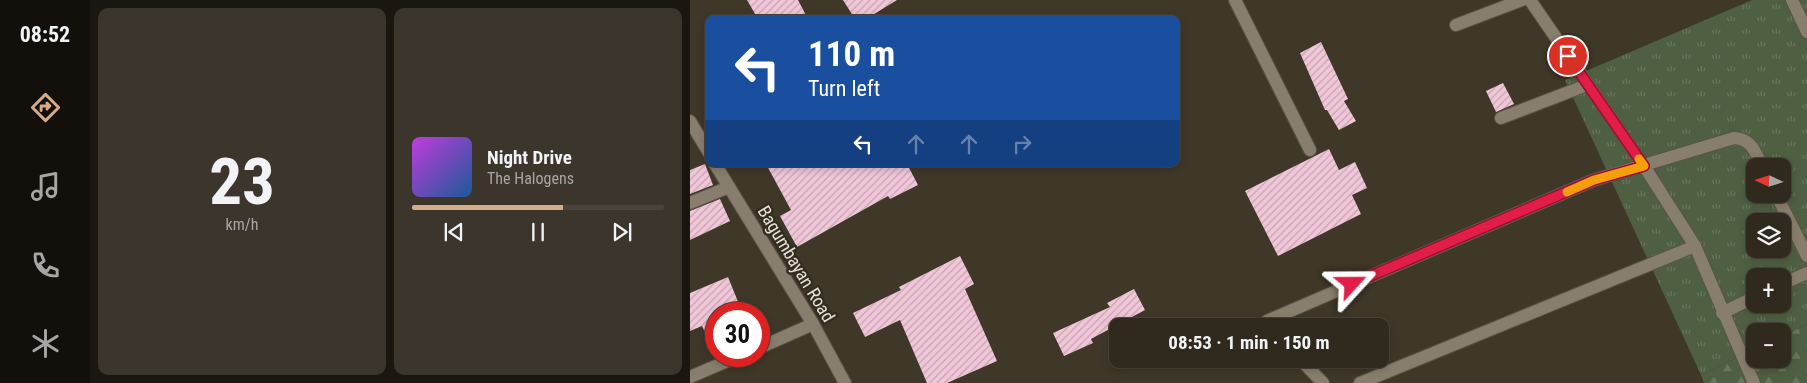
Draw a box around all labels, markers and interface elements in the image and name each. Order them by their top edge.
text: 08:52 [20,22,70,47]
text: 110 m [808,34,895,75]
icon: left [725,35,790,100]
pin [1547,35,1589,77]
icon: arrive [1554,42,1582,70]
text: Turn left [808,76,880,101]
icon: directions [28,90,63,125]
icon: left [849,130,877,158]
icon: ahead [902,130,930,158]
icon: ahead [955,130,983,158]
icon: right [1008,130,1036,158]
text: 23 [209,144,275,220]
text: Night Drive [487,146,572,169]
north arrow [1746,158,1791,202]
map controls [1746,158,1791,368]
icon: music [28,169,63,204]
text: The Halogens [487,169,574,188]
street label: Bagumbayan Road [753,202,839,326]
button: layers [1746,213,1791,258]
text: km/h [226,215,258,234]
icon: previous [440,218,468,246]
icon: pause [524,218,552,246]
icon: next [608,218,636,246]
icon: phone [28,248,63,283]
position arrow [1325,257,1377,309]
button: + [1746,268,1791,313]
speed limit sign: 30 [705,302,770,367]
button: − [1746,323,1791,368]
icon: climate [28,326,63,361]
text: 08:53 · 1 min · 150 m [1168,331,1330,354]

